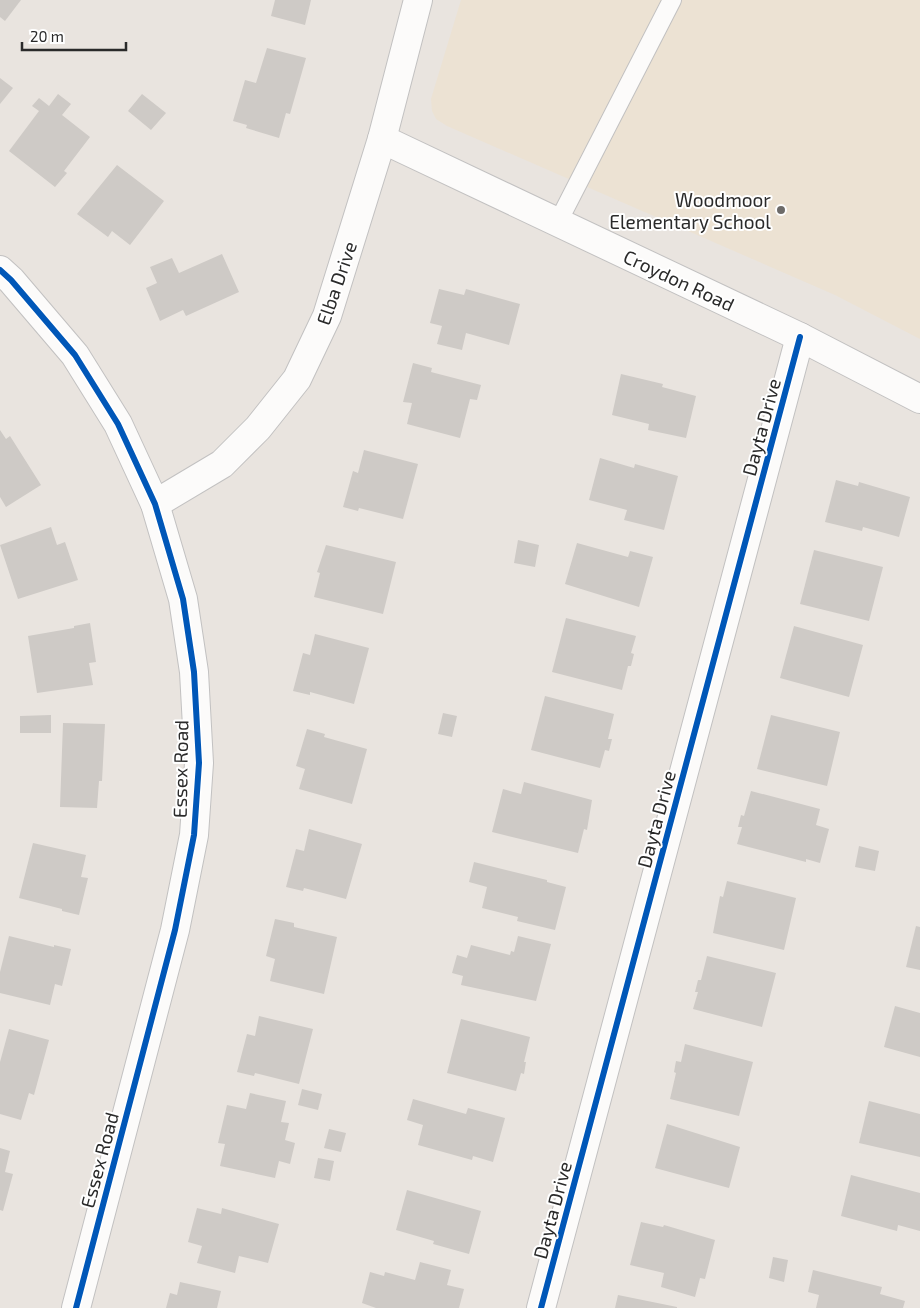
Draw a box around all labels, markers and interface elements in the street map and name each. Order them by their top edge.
scale bar [22,20,126,52]
text: 20 m [30,27,64,45]
place label: Woodmoor Elementary School [609,188,771,233]
marker: Woodmoor Elementary School [775,204,787,216]
street label: Elba Drive [311,238,361,328]
street label: Croydon Road [620,244,738,316]
street label: Dayta Drive [737,376,785,478]
street label: Essex Road [168,720,192,818]
street label: Dayta Drive [632,768,680,870]
street label: Essex Road [75,1110,123,1210]
street label: Dayta Drive [528,1159,576,1261]

